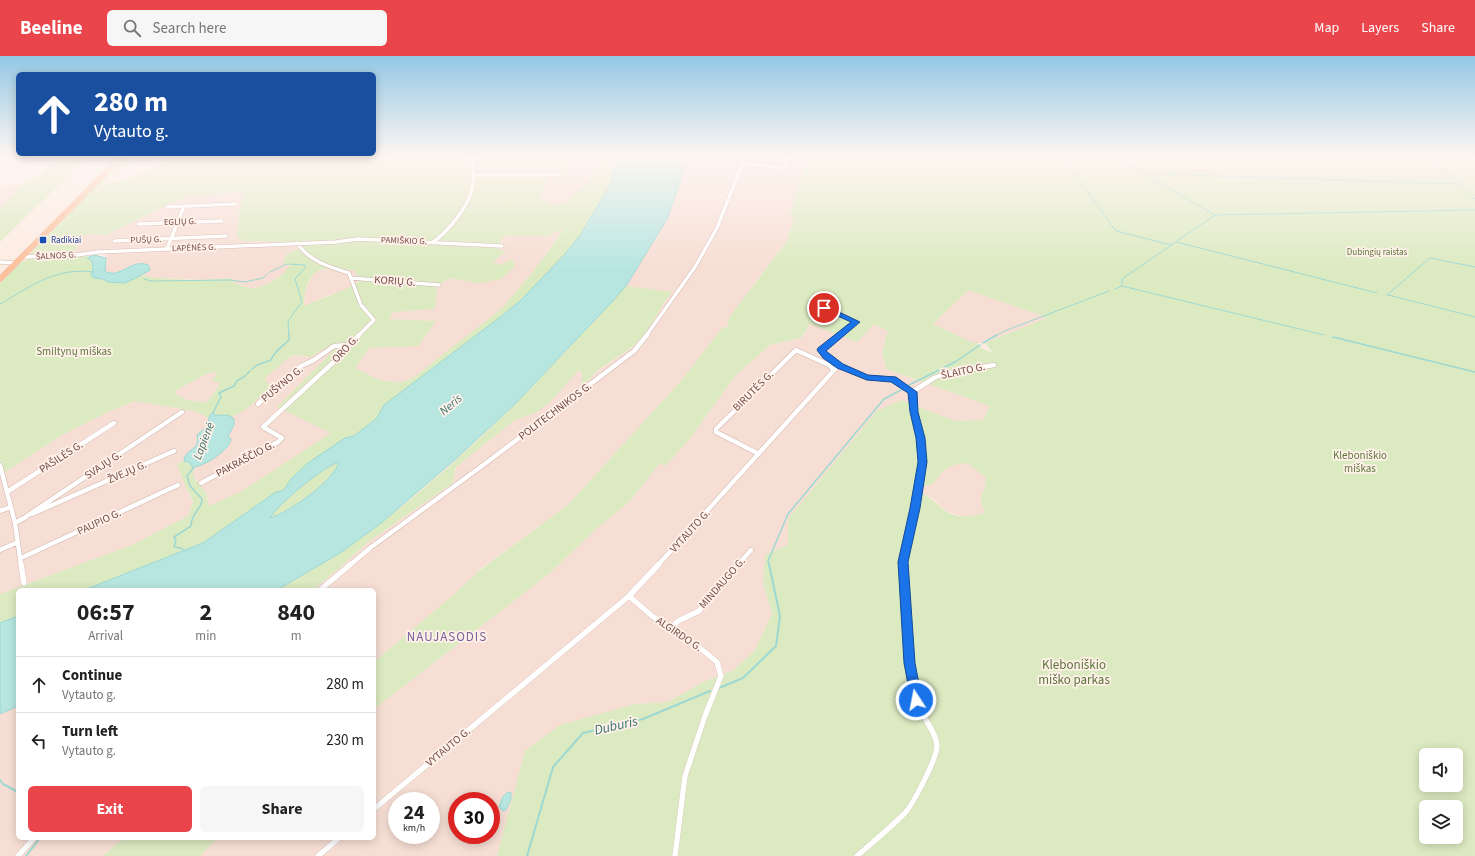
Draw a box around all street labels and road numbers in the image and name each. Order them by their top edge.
street label: EGLIŲ G. [164,215,196,229]
street label: PUŠŲ G. [130,233,162,247]
street label: PAMIŠKIO G. [381,234,427,248]
street label: LAPĖNĖS G. [172,241,216,255]
street label: ŠALNOS G. [36,248,76,264]
street label: KORIŲ G. [374,272,416,290]
street label: ORO G. [328,332,362,366]
street label: ŠLAITO G. [940,359,987,383]
street label: PUŠYNO G. [258,362,306,406]
street label: BIRUTĖS G. [729,367,777,415]
street label: POLITECHNIKOS G. [515,378,595,443]
street label: PAŠILĖS G. [36,437,86,477]
street label: PAKRAŠČIO G. [213,437,277,481]
street label: SVAJŲ G. [82,447,125,483]
street label: ŽVEJŲ G. [105,457,149,487]
street label: PAUPIO G. [75,505,124,539]
street label: VYTAUTO G. [666,506,714,556]
street label: MINDAUGO G. [696,554,749,612]
street label: ALGIRDO G. [653,613,705,655]
street label: VYTAUTO G. [423,724,474,770]

